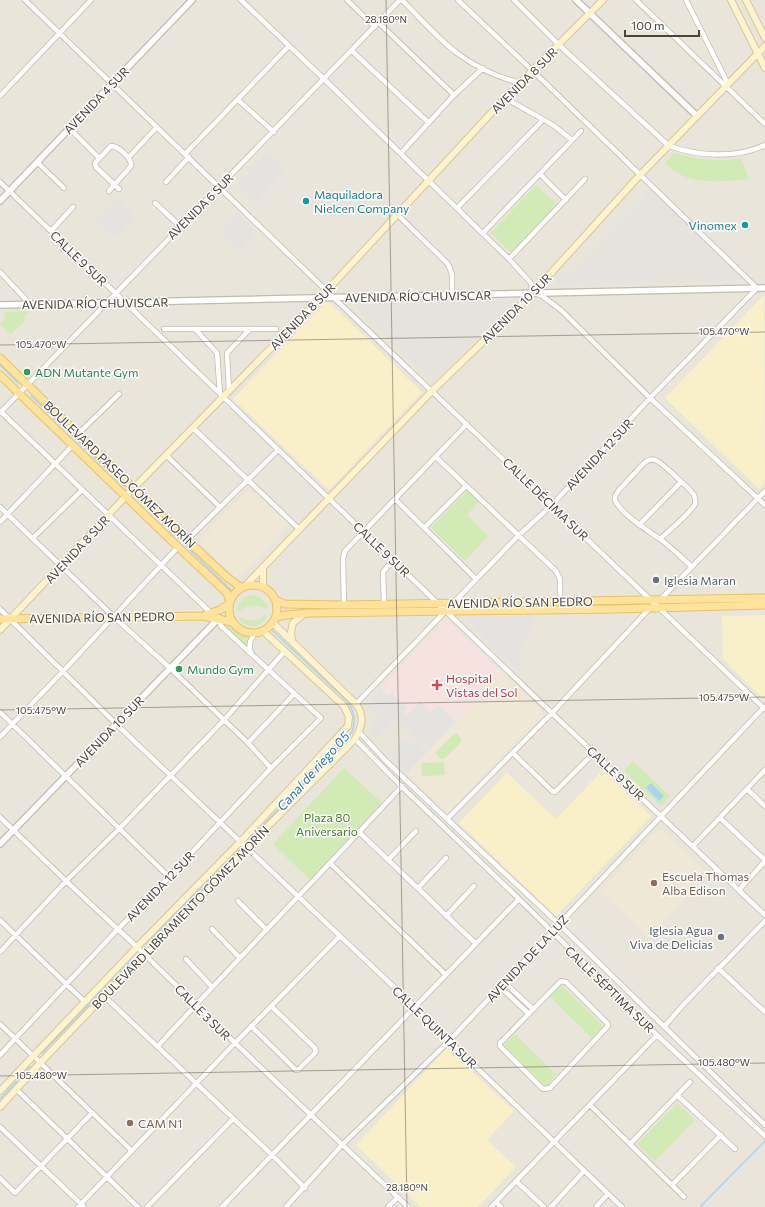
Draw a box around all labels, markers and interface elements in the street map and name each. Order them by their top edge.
scale bar [625,12,699,38]
text: 28.180°N [365,13,407,25]
text: 100 m [631,18,665,32]
street label: AVENIDA 8 SUR [488,44,560,116]
street label: AVENIDA 4 SUR [61,64,131,136]
street label: AVENIDA 6 SUR [164,170,236,242]
place label: Maquiladora Nielcen Company [314,187,409,215]
marker: Maquiladora Nielcen Company [301,196,311,206]
place label: Vinomex [688,218,738,232]
marker: Vinomex [740,220,750,230]
street label: CALLE 9 SUR [48,228,110,288]
street label: AVENIDA 10 SUR [478,270,554,346]
street label: AVENIDA 8 SUR [267,280,337,352]
street label: AVENIDA RÍO CHUVISCAR [344,288,492,304]
street label: AVENIDA RÍO CHUVISCAR [21,295,169,311]
text: 105.470°W [698,325,750,337]
text: 105.470°W [15,338,67,350]
place label: ADN Mutante Gym [35,365,138,379]
marker: ADN Mutante Gym [22,367,32,377]
street label: BOULEVARD PASEO GÓMEZ MORÍN [41,398,199,550]
street label: AVENIDA 12 SUR [562,416,636,492]
street label: CALLE DÉCIMA SUR [500,455,592,543]
street label: AVENIDA 8 SUR [42,512,112,586]
street label: CALLE 9 SUR [351,519,413,579]
place label: Iglesia Maran [664,573,736,587]
marker: Iglesia Maran [651,575,661,585]
street label: AVENIDA RÍO SAN PEDRO [447,594,593,610]
street label: AVENIDA RÍO SAN PEDRO [29,609,175,625]
place label: Mundo Gym [187,662,254,676]
marker: Mundo Gym [174,664,184,674]
place label: Hospital Vistas del Sol [446,671,518,699]
marker: Hospital Vistas del Sol [431,679,443,691]
text: 105.475°W [699,691,749,703]
street label: AVENIDA 10 SUR [72,693,146,769]
text: 105.475°W [16,704,66,716]
water label: Canal de riego 05 [273,728,353,814]
street label: CALLE 9 SUR [584,743,648,803]
park label: Plaza 80 Aniversario [296,810,358,838]
street label: BOULEVARD LIBRAMIENTO GÓMEZ MORÍN [89,823,271,1011]
street label: AVENIDA 12 SUR [123,848,197,924]
place label: Escuela Thomas Alba Edison [662,869,749,897]
marker: Escuela Thomas Alba Edison [649,878,659,888]
street label: AVENIDA DE LA LUZ [483,912,571,1004]
place label: Iglesia Agua Viva de Delicias [629,923,713,951]
marker: Iglesia Agua Viva de Delicias [716,932,726,942]
street label: CALLE SÉPTIMA SUR [563,943,657,1035]
street label: CALLE 3 SUR [172,981,234,1043]
street label: CALLE QUINTA SUR [390,983,480,1071]
text: 105.480°W [698,1056,750,1068]
text: 105.480°W [15,1069,67,1081]
place label: CAM N1 [138,1116,182,1130]
marker: CAM N1 [125,1118,135,1128]
text: 28.180°N [386,1181,428,1193]

